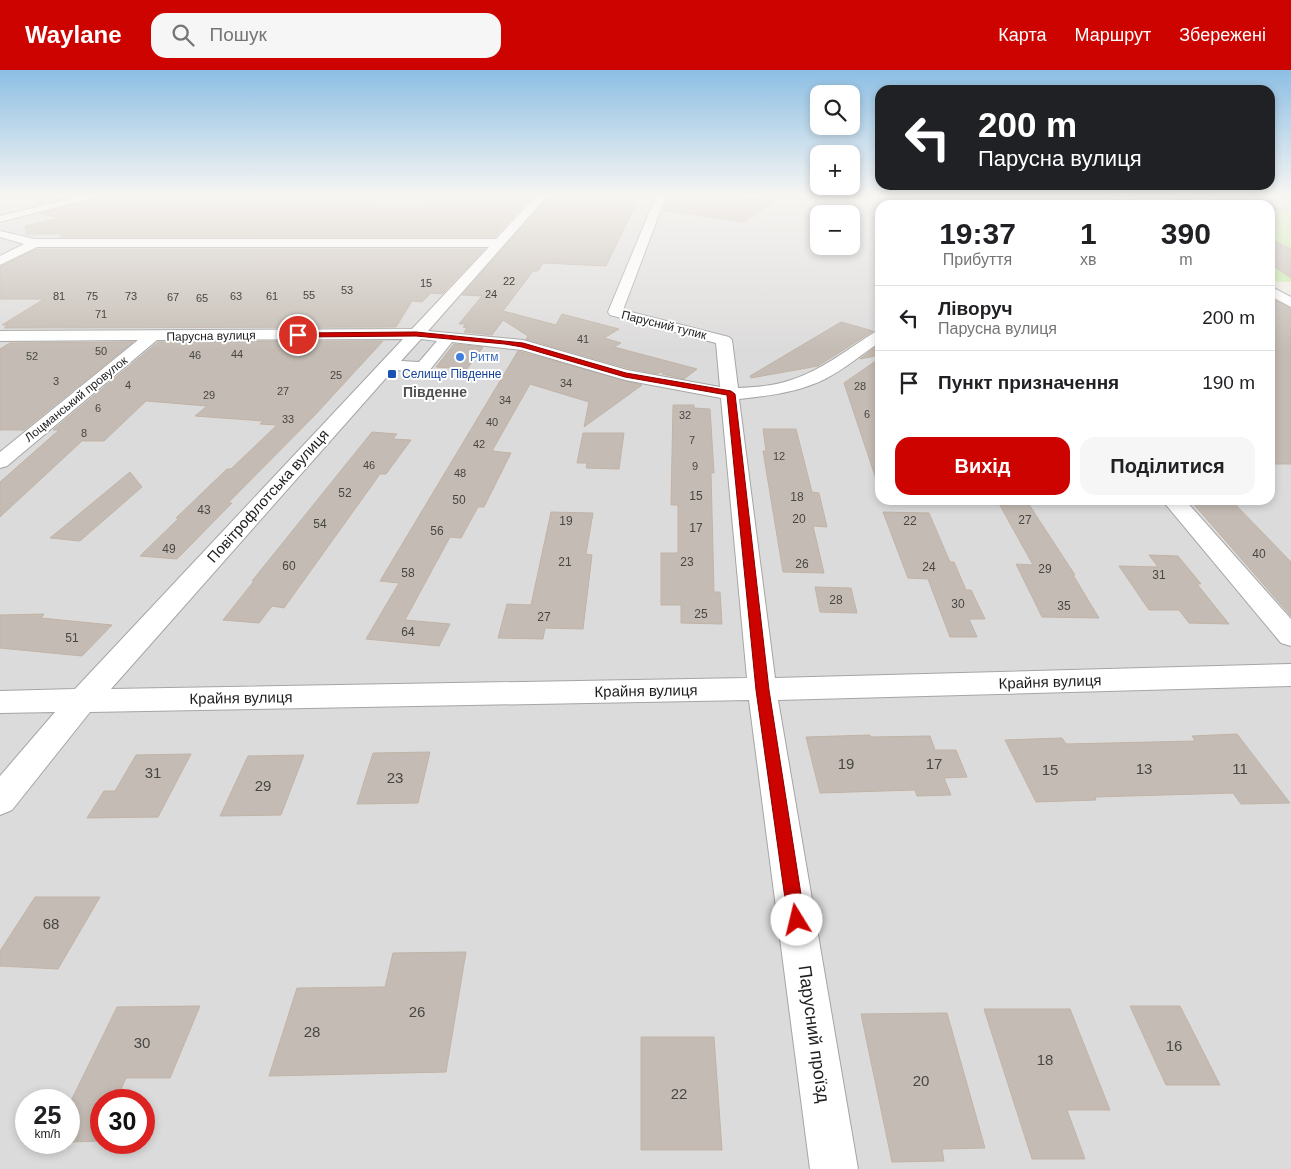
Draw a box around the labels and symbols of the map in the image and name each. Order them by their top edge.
house number: 22 [503,275,515,287]
house number: 15 [420,277,432,289]
house number: 53 [341,284,353,296]
house number: 24 [485,288,497,300]
house number: 55 [303,289,315,301]
house number: 81 [53,290,65,302]
house number: 75 [86,290,98,302]
house number: 73 [125,290,137,302]
house number: 63 [230,290,242,302]
house number: 61 [266,290,278,302]
house number: 67 [167,291,179,303]
house number: 65 [196,292,208,304]
house number: 71 [95,308,107,320]
street label: Парусний тупик [620,308,709,343]
pin [277,314,319,356]
street label: Парусна вулиця [166,328,256,344]
house number: 41 [577,333,589,345]
house number: 50 [95,345,107,357]
house number: 44 [231,348,243,360]
house number: 46 [189,349,201,361]
house number: 52 [26,350,38,362]
place label: Ритм [470,350,498,364]
marker: Ритм [454,351,466,363]
street label: Лоцманський провулок [22,353,131,445]
place label: Селище Південне [402,367,502,381]
marker: Селище Південне [386,368,398,380]
house number: 25 [330,369,342,381]
house number: 3 [53,375,59,387]
house number: 34 [560,377,572,389]
house number: 4 [125,379,131,391]
house number: 28 [854,380,866,392]
district label: Південне [403,384,467,400]
house number: 27 [277,385,289,397]
house number: 29 [203,389,215,401]
house number: 34 [499,394,511,406]
house number: 6 [95,402,101,414]
house number: 6 [864,408,870,420]
house number: 32 [679,409,691,421]
house number: 33 [282,413,294,425]
house number: 40 [486,416,498,428]
street label: Повітрофлотська вулиця [203,426,332,566]
house number: 8 [81,427,87,439]
house number: 7 [689,434,695,446]
house number: 42 [473,438,485,450]
house number: 12 [773,450,785,462]
house number: 46 [363,459,375,471]
house number: 9 [692,460,698,472]
house number: 48 [454,467,466,479]
house number: 52 [338,486,352,500]
house number: 15 [689,489,703,503]
house number: 18 [790,490,804,504]
house number: 50 [452,493,466,507]
house number: 43 [197,503,211,517]
house number: 20 [792,512,806,526]
house number: 27 [1018,513,1032,527]
house number: 19 [559,514,573,528]
house number: 22 [903,514,917,528]
house number: 54 [313,517,327,531]
house number: 17 [689,521,703,535]
house number: 56 [430,524,444,538]
house number: 49 [162,542,176,556]
house number: 40 [1252,547,1266,561]
house number: 21 [558,555,572,569]
house number: 23 [680,555,694,569]
house number: 26 [795,557,809,571]
house number: 60 [282,559,296,573]
house number: 24 [922,560,936,574]
house number: 29 [1038,562,1052,576]
house number: 58 [401,566,415,580]
house number: 31 [1152,568,1166,582]
house number: 28 [829,593,843,607]
house number: 30 [951,597,965,611]
house number: 35 [1057,599,1071,613]
house number: 25 [694,607,708,621]
house number: 27 [537,610,551,624]
house number: 64 [401,625,415,639]
house number: 51 [65,631,79,645]
street label: Крайня вулиця [998,671,1102,692]
street label: Крайня вулиця [594,681,698,700]
street label: Крайня вулиця [189,688,293,707]
house number: 19 [838,755,854,772]
house number: 17 [926,755,942,772]
house number: 13 [1136,760,1152,777]
house number: 11 [1232,760,1248,777]
house number: 15 [1042,761,1058,778]
house number: 31 [145,764,161,781]
house number: 23 [387,769,403,786]
house number: 29 [255,777,271,794]
position arrow [770,893,822,945]
house number: 68 [43,915,59,932]
street label: Парусний проїзд [794,964,834,1105]
house number: 26 [409,1003,425,1020]
house number: 28 [304,1023,320,1040]
house number: 30 [134,1034,150,1051]
house number: 16 [1166,1037,1182,1054]
house number: 18 [1037,1051,1053,1068]
house number: 20 [913,1072,929,1089]
house number: 22 [671,1085,687,1102]
speed limit sign: 30 [90,1089,155,1154]

